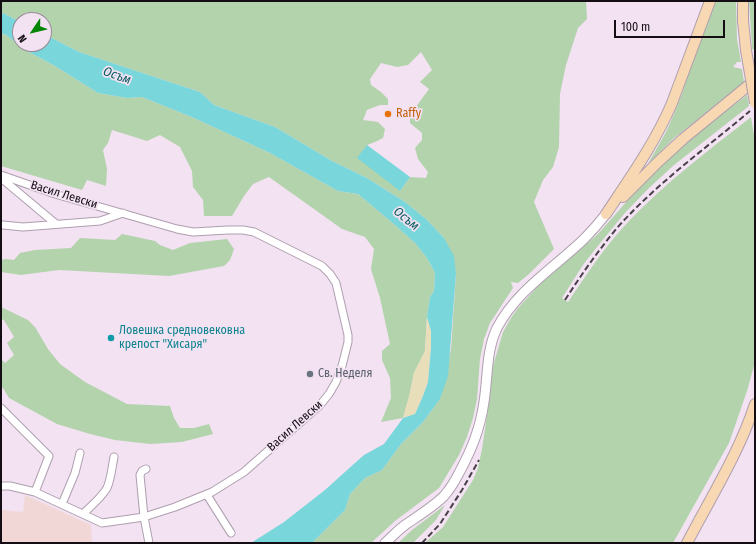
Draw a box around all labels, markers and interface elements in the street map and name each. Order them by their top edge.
north arrow [12,12,52,52]
scale bar [616,12,727,38]
text: 100 m [621,20,650,34]
text: N [15,32,30,45]
water label: Осъм [101,64,133,88]
place label: Raffy [396,107,421,121]
marker: Raffy [383,109,393,119]
street label: Васил Левски [29,178,99,212]
water label: Осъм [390,204,422,234]
place label: Ловешка средновековна крепост "Хисаря" [119,324,245,352]
marker: Ловешка средновековна крепост "Хисаря" [106,333,116,343]
place label: Св. Неделя [318,367,372,381]
marker: Св. Неделя [305,369,315,379]
street label: Васил Левски [264,398,326,454]

